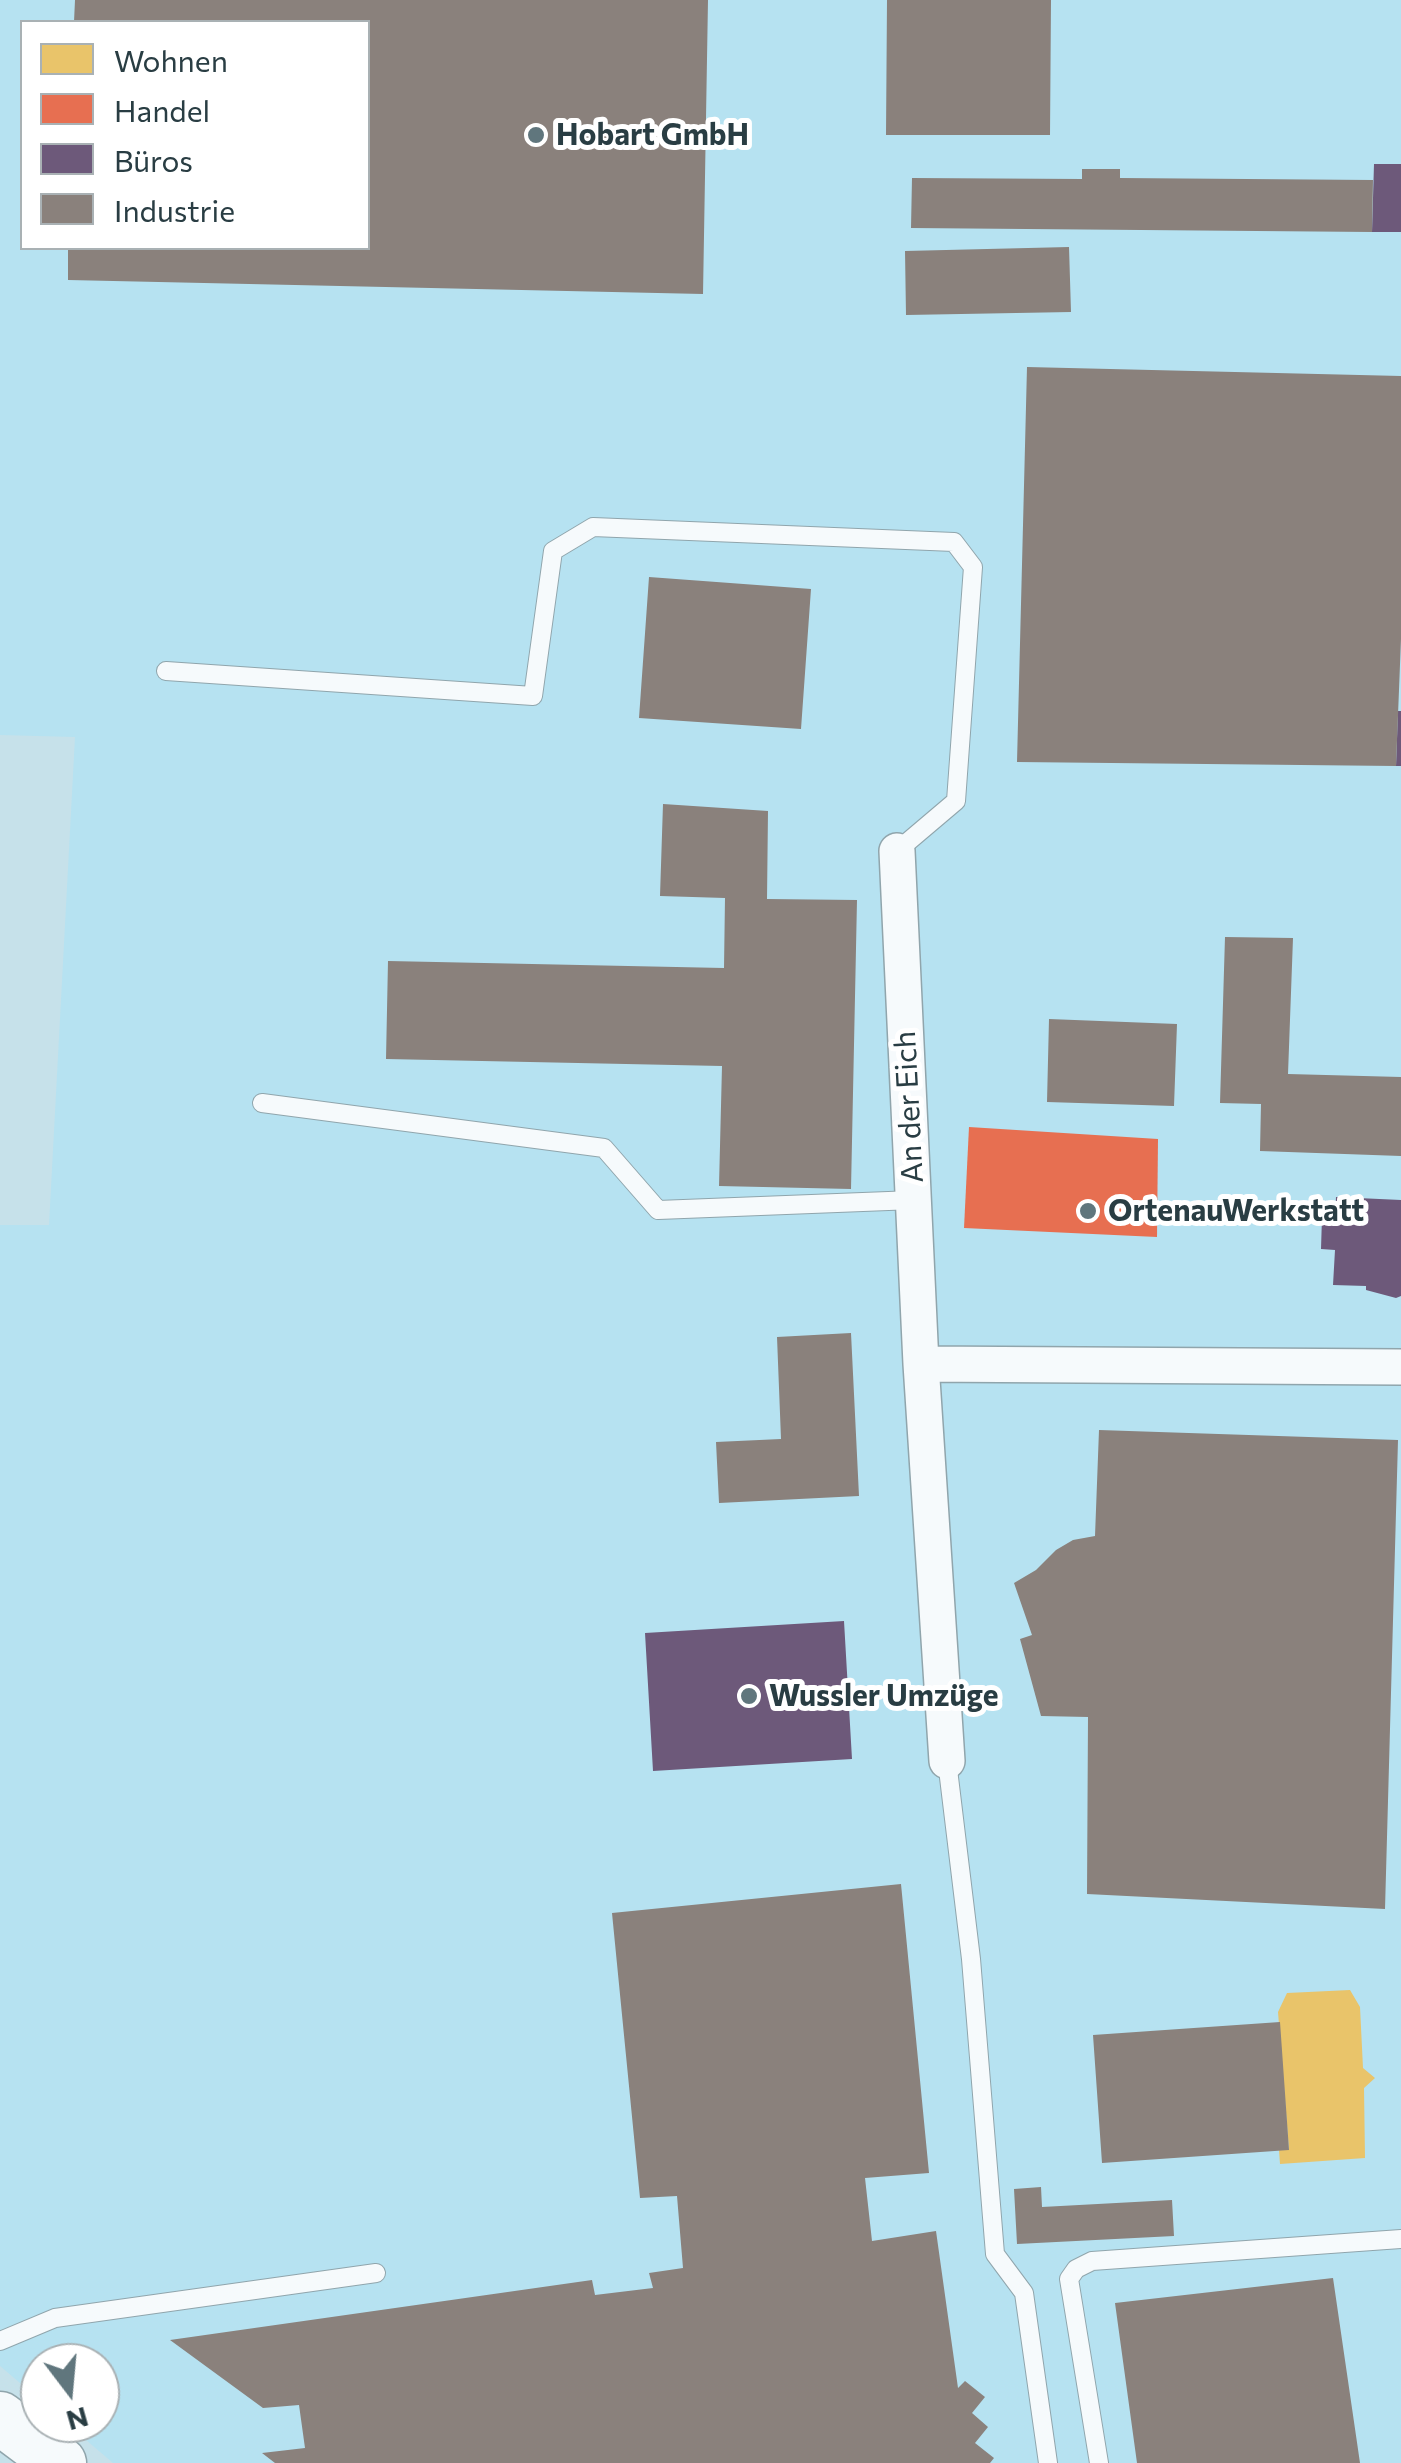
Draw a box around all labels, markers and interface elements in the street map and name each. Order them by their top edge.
legend [20,20,370,250]
text: Wohnen [114,41,228,78]
text: Handel [114,91,210,128]
place label: Hobart GmbH [556,117,749,153]
marker: Hobart GmbH [525,124,547,146]
text: Büros [114,141,193,178]
text: Industrie [114,191,235,228]
street label: An der Eich [887,1030,931,1184]
place label: OrtenauWerkstatt [1108,1193,1364,1229]
marker: OrtenauWerkstatt [1077,1200,1099,1222]
place label: Wussler Umzüge [769,1678,999,1714]
marker: Wussler Umzüge [738,1685,760,1707]
north arrow [20,2343,120,2443]
text: N [63,2401,92,2439]

